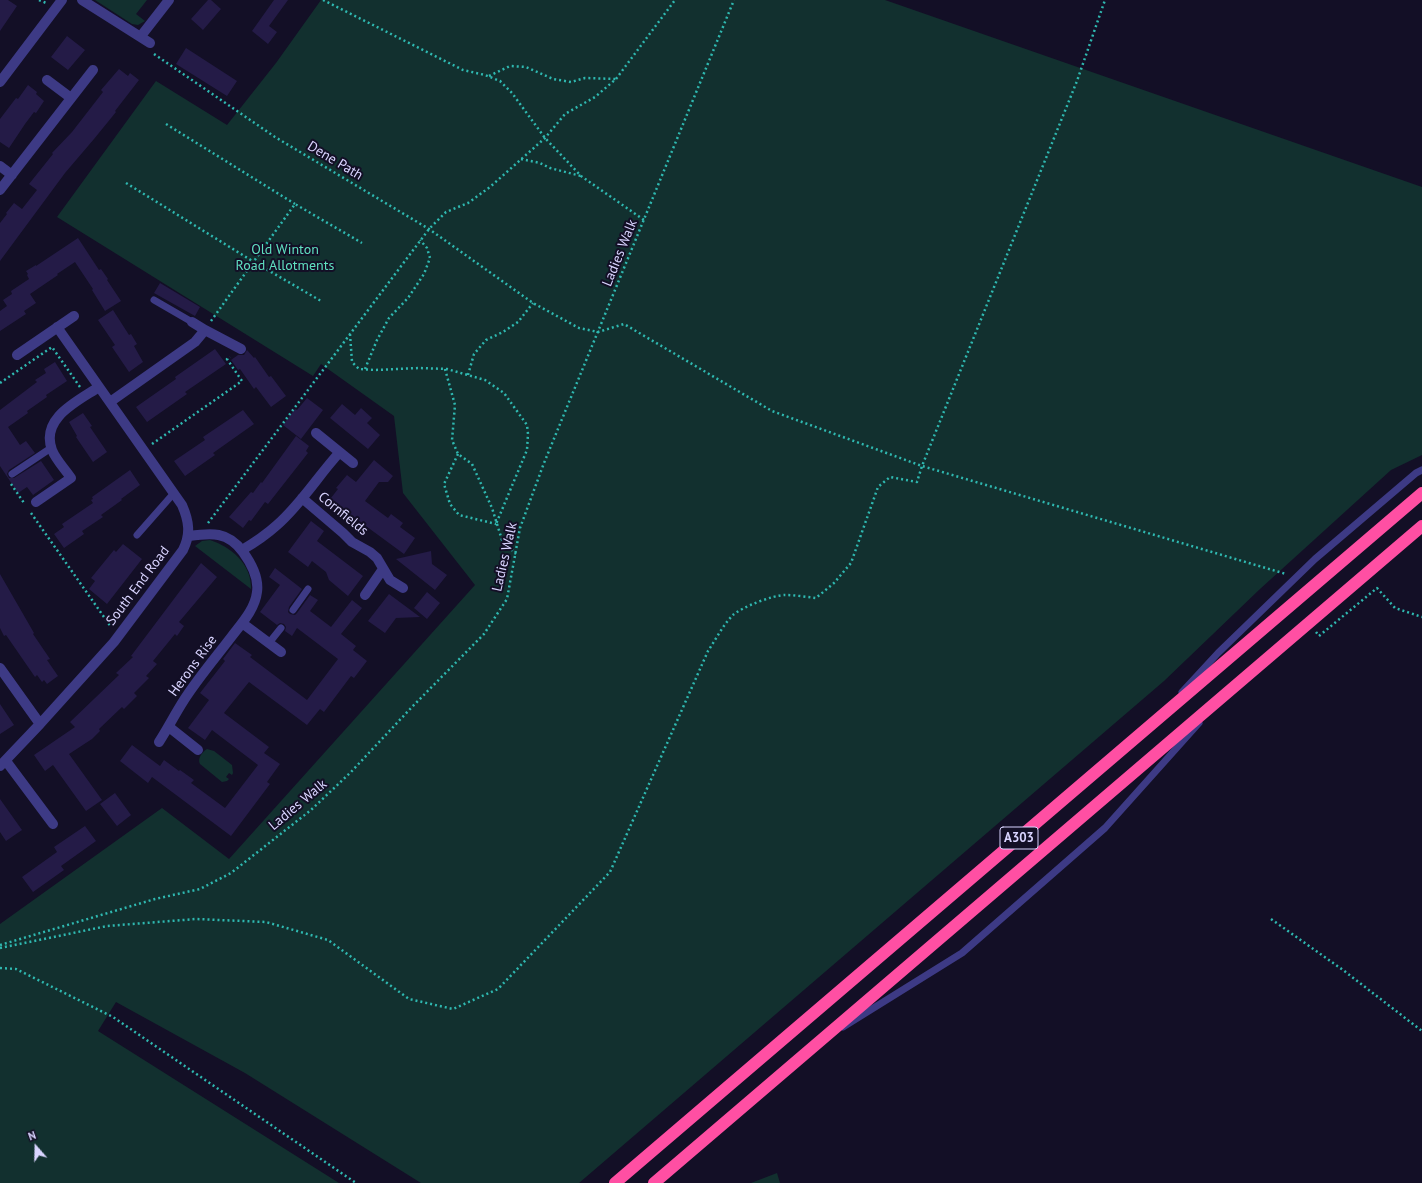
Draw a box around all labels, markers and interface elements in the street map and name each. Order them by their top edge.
street label: Dene Path [304,138,366,184]
street label: Ladies Walk [599,217,641,289]
park label: Old Winton Road Allotments [236,242,334,274]
street label: Cornfields [315,489,371,539]
street label: Ladies Walk [489,521,521,593]
street label: South End Road [103,543,173,629]
street label: Herons Rise [165,632,221,700]
street label: Ladies Walk [266,776,330,834]
road number: A303 [1000,827,1038,849]
north arrow [16,1127,56,1167]
text: N [26,1128,38,1144]

